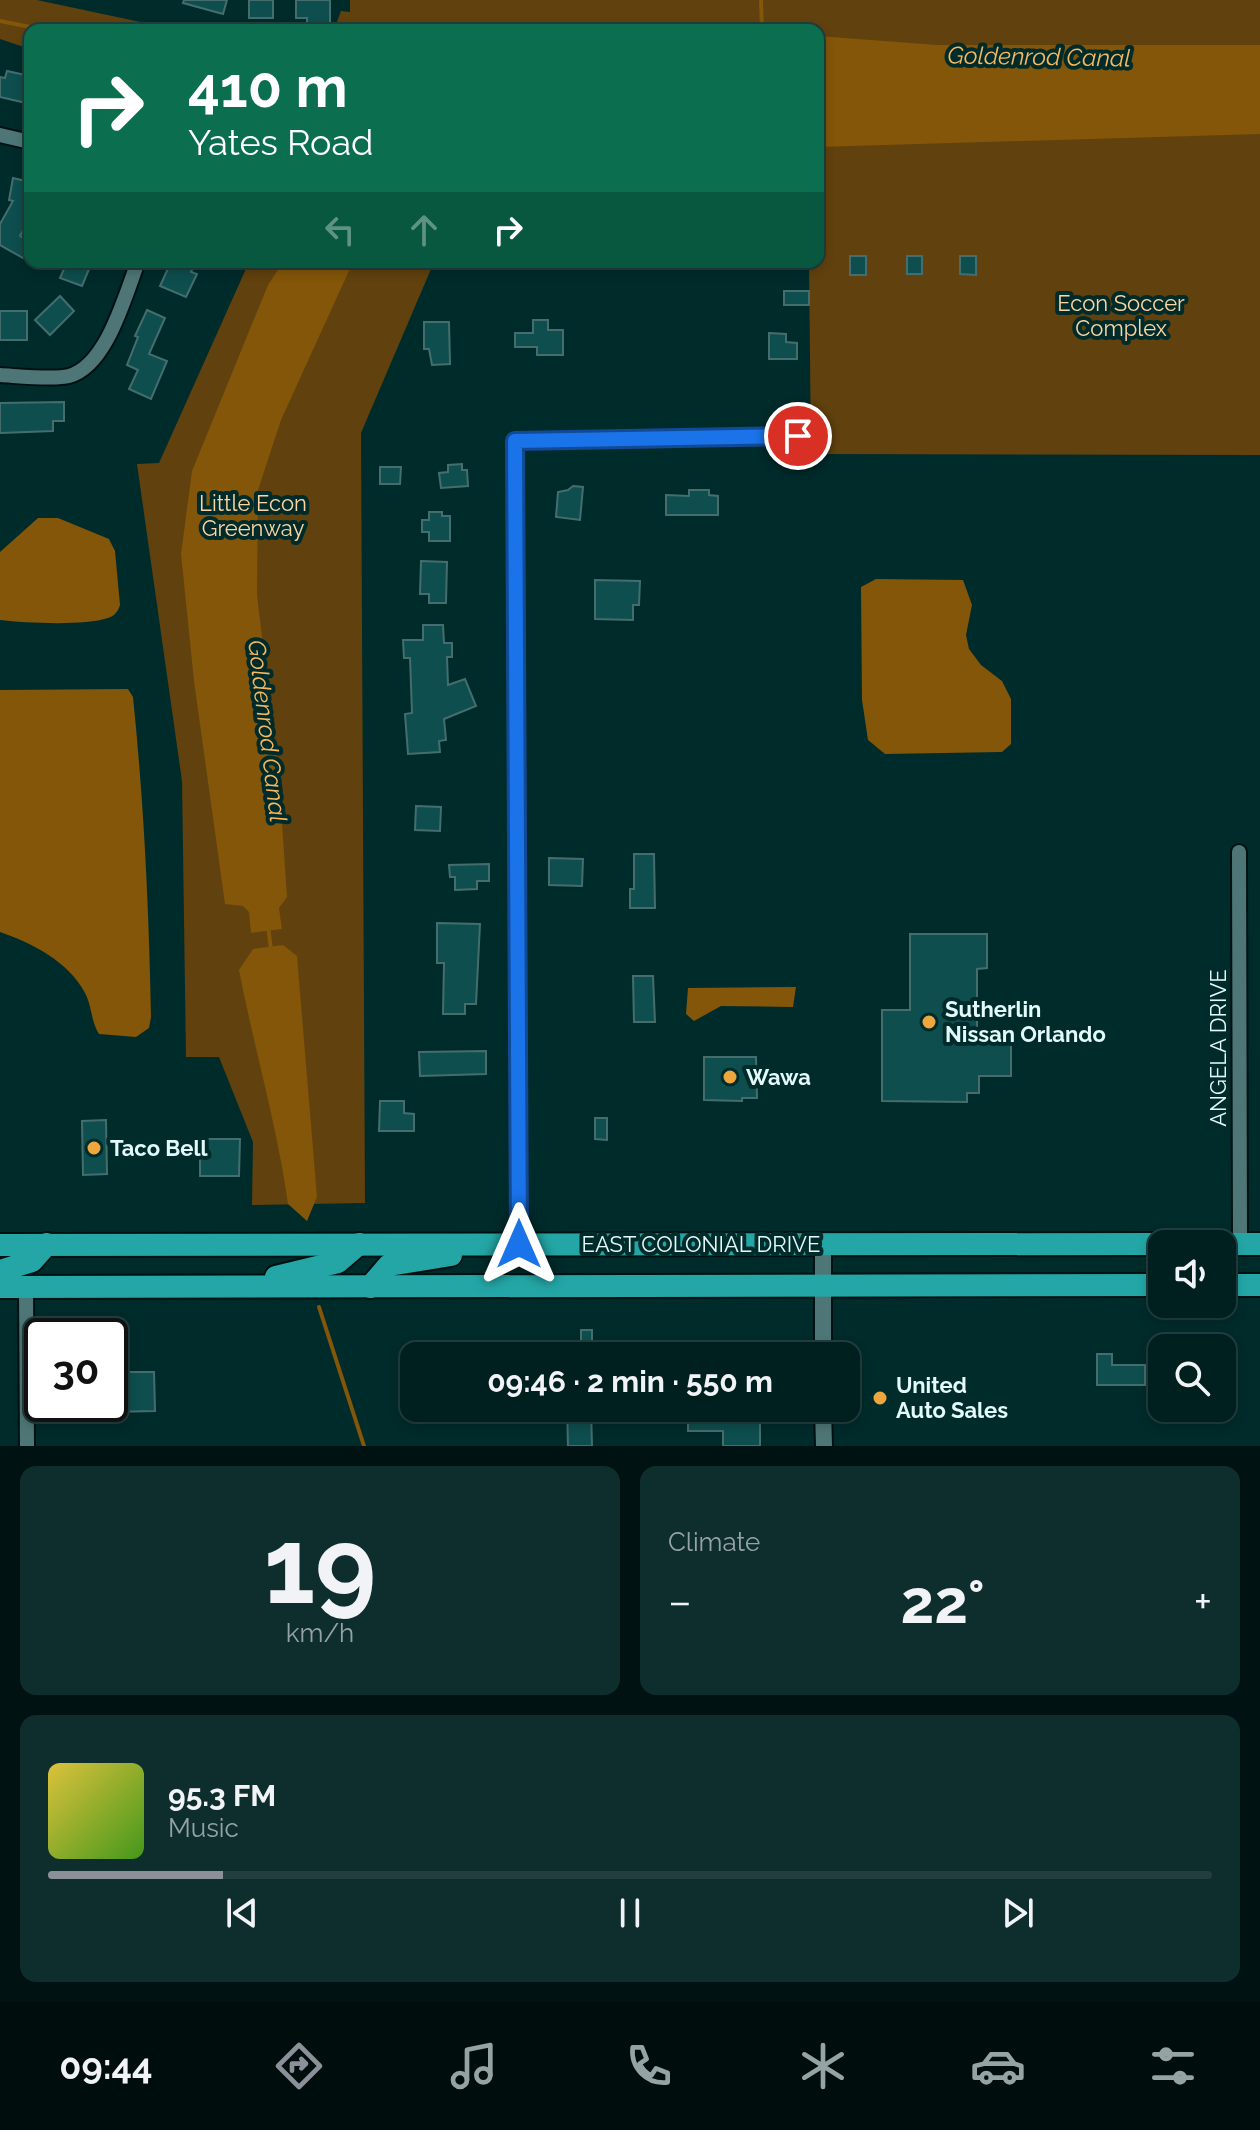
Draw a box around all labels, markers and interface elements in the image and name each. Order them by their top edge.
water label: Goldenrod Canal [947,40,1131,73]
text: 410 m [188,54,348,120]
icon: right [56,56,160,160]
text: Yates Road [188,121,373,163]
icon: left [318,208,362,252]
icon: ahead [402,208,446,252]
icon: right [486,208,530,252]
park label: Econ Soccer Complex [1057,290,1185,341]
pin [764,402,832,470]
icon: arrive [776,414,820,458]
park label: Little Econ Greenway [199,490,307,541]
water label: Goldenrod Canal [242,638,293,824]
street label: ANGELA DRIVE [1205,969,1231,1127]
place label: Sutherlin Nissan Orlando [945,996,1106,1047]
marker: Sutherlin Nissan Orlando [920,1013,938,1031]
place label: Wawa [746,1064,811,1090]
marker: Wawa [721,1068,739,1086]
place label: Taco Bell [110,1135,208,1161]
marker: Taco Bell [85,1139,103,1157]
position arrow [477,1202,561,1286]
map controls [1148,1230,1236,1422]
button: sound [1148,1230,1236,1318]
street label: EAST COLONIAL DRIVE [582,1231,820,1257]
speed limit sign: 30 [24,1318,128,1422]
button: search [1148,1334,1236,1422]
text: 09:46 · 2 min · 550 m [487,1364,773,1399]
place label: United Auto Sales [896,1372,1008,1423]
marker: United Auto Sales [871,1389,889,1407]
text: 19 [264,1505,376,1627]
text: Climate [668,1527,760,1557]
text: 22° [901,1567,985,1637]
text: − [668,1576,692,1627]
text: + [1194,1576,1212,1627]
text: km/h [286,1618,354,1648]
text: 95.3 FM [168,1778,276,1813]
text: Music [168,1813,239,1843]
icon: previous [220,1891,264,1935]
icon: pause [608,1891,652,1935]
icon: next [996,1891,1040,1935]
icon: directions [271,2038,327,2094]
icon: music [446,2038,502,2094]
icon: phone [621,2038,677,2094]
icon: climate [795,2038,851,2094]
icon: car [970,2038,1026,2094]
icon: filters [1145,2038,1201,2094]
text: 09:44 [59,2045,153,2087]

